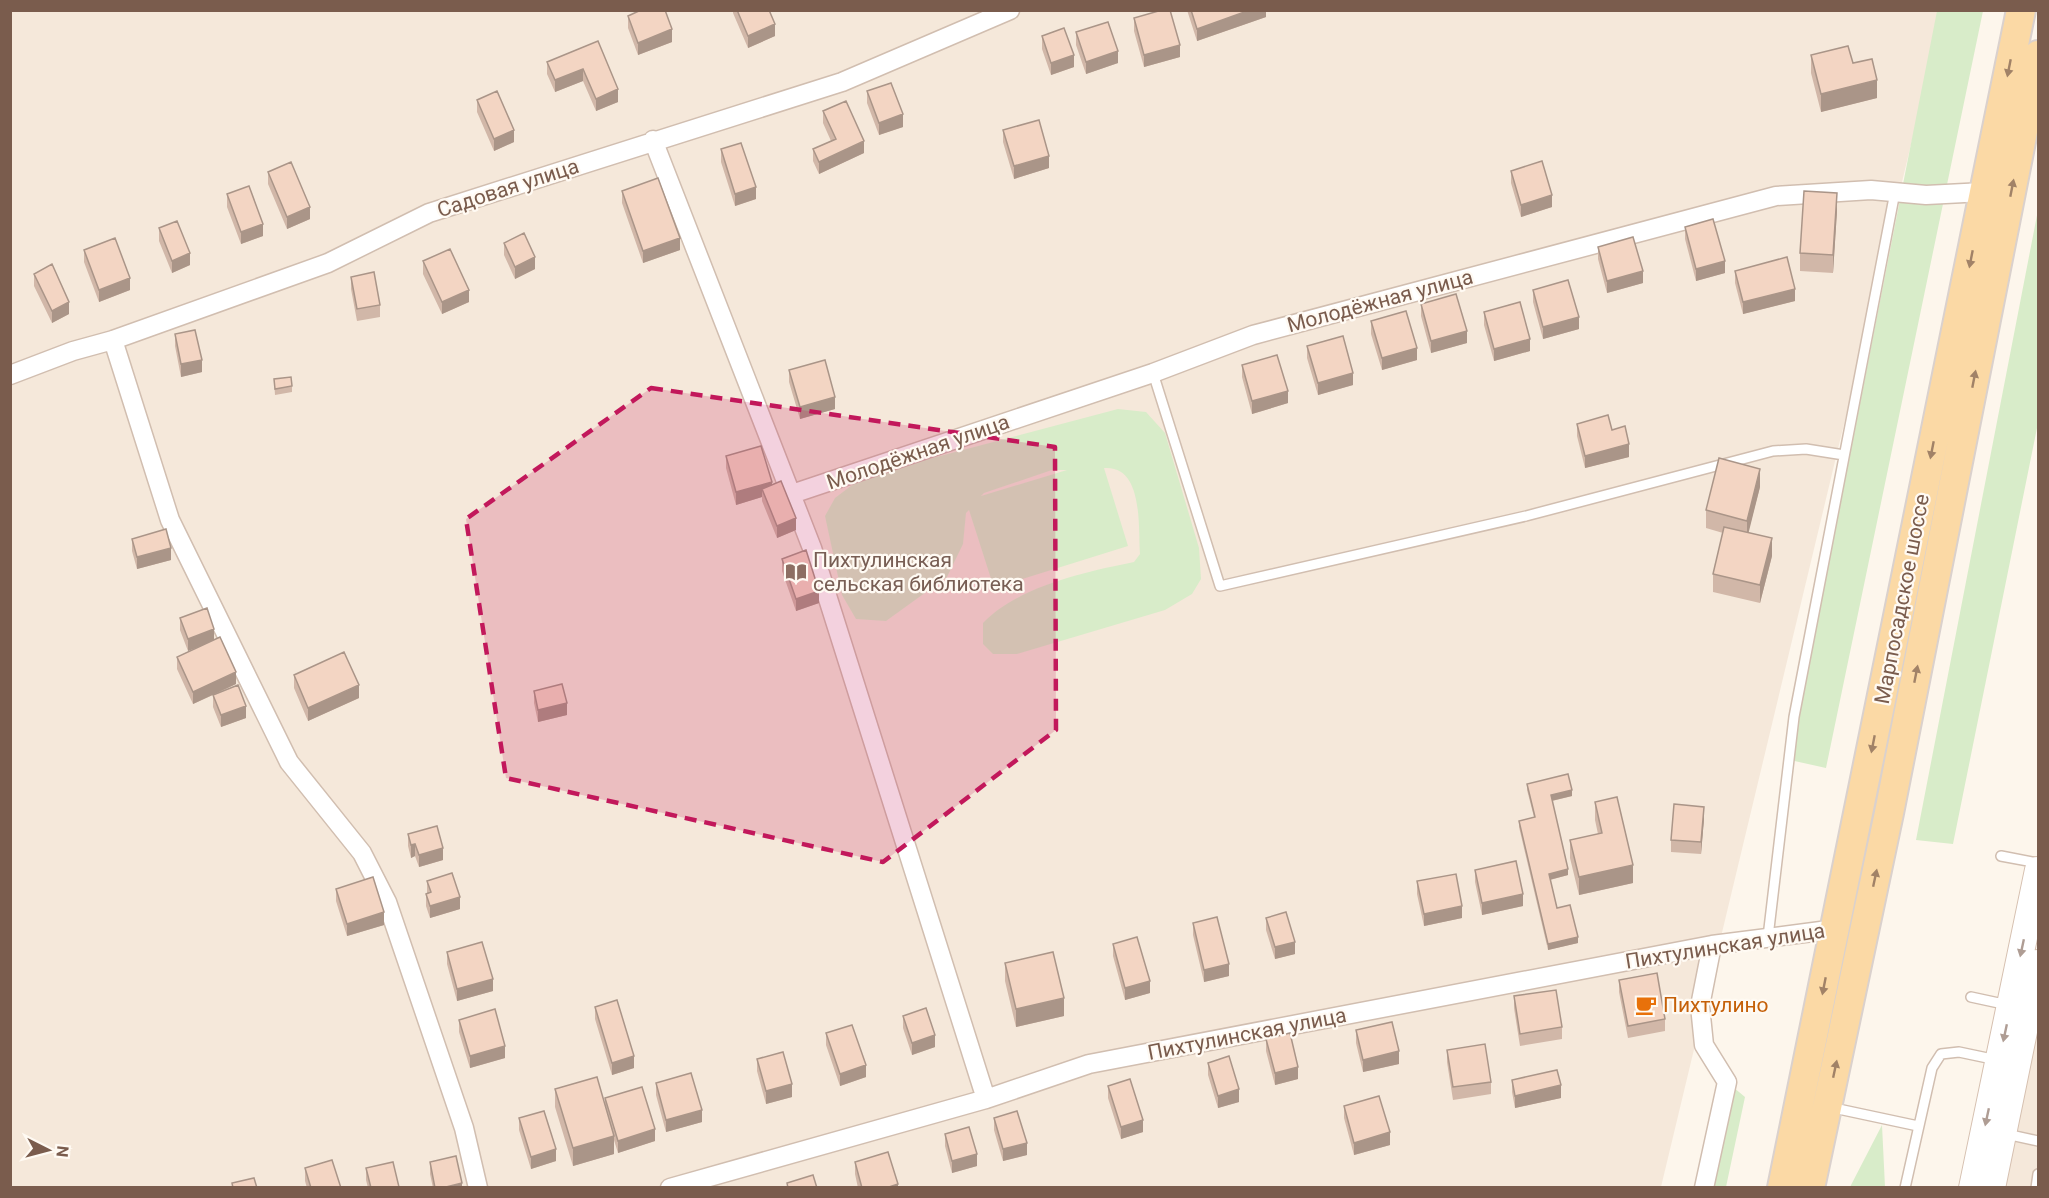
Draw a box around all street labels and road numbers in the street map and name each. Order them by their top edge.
street label: Садовая улица [434,154,582,222]
street label: Молодёжная улица [1284,265,1476,337]
street label: Молодёжная улица [824,410,1012,494]
street label: Марпосадское шоссе [1870,492,1934,706]
street label: Пихтулинская улица [1623,918,1827,974]
street label: Пихтулинская улица [1146,1003,1348,1065]

